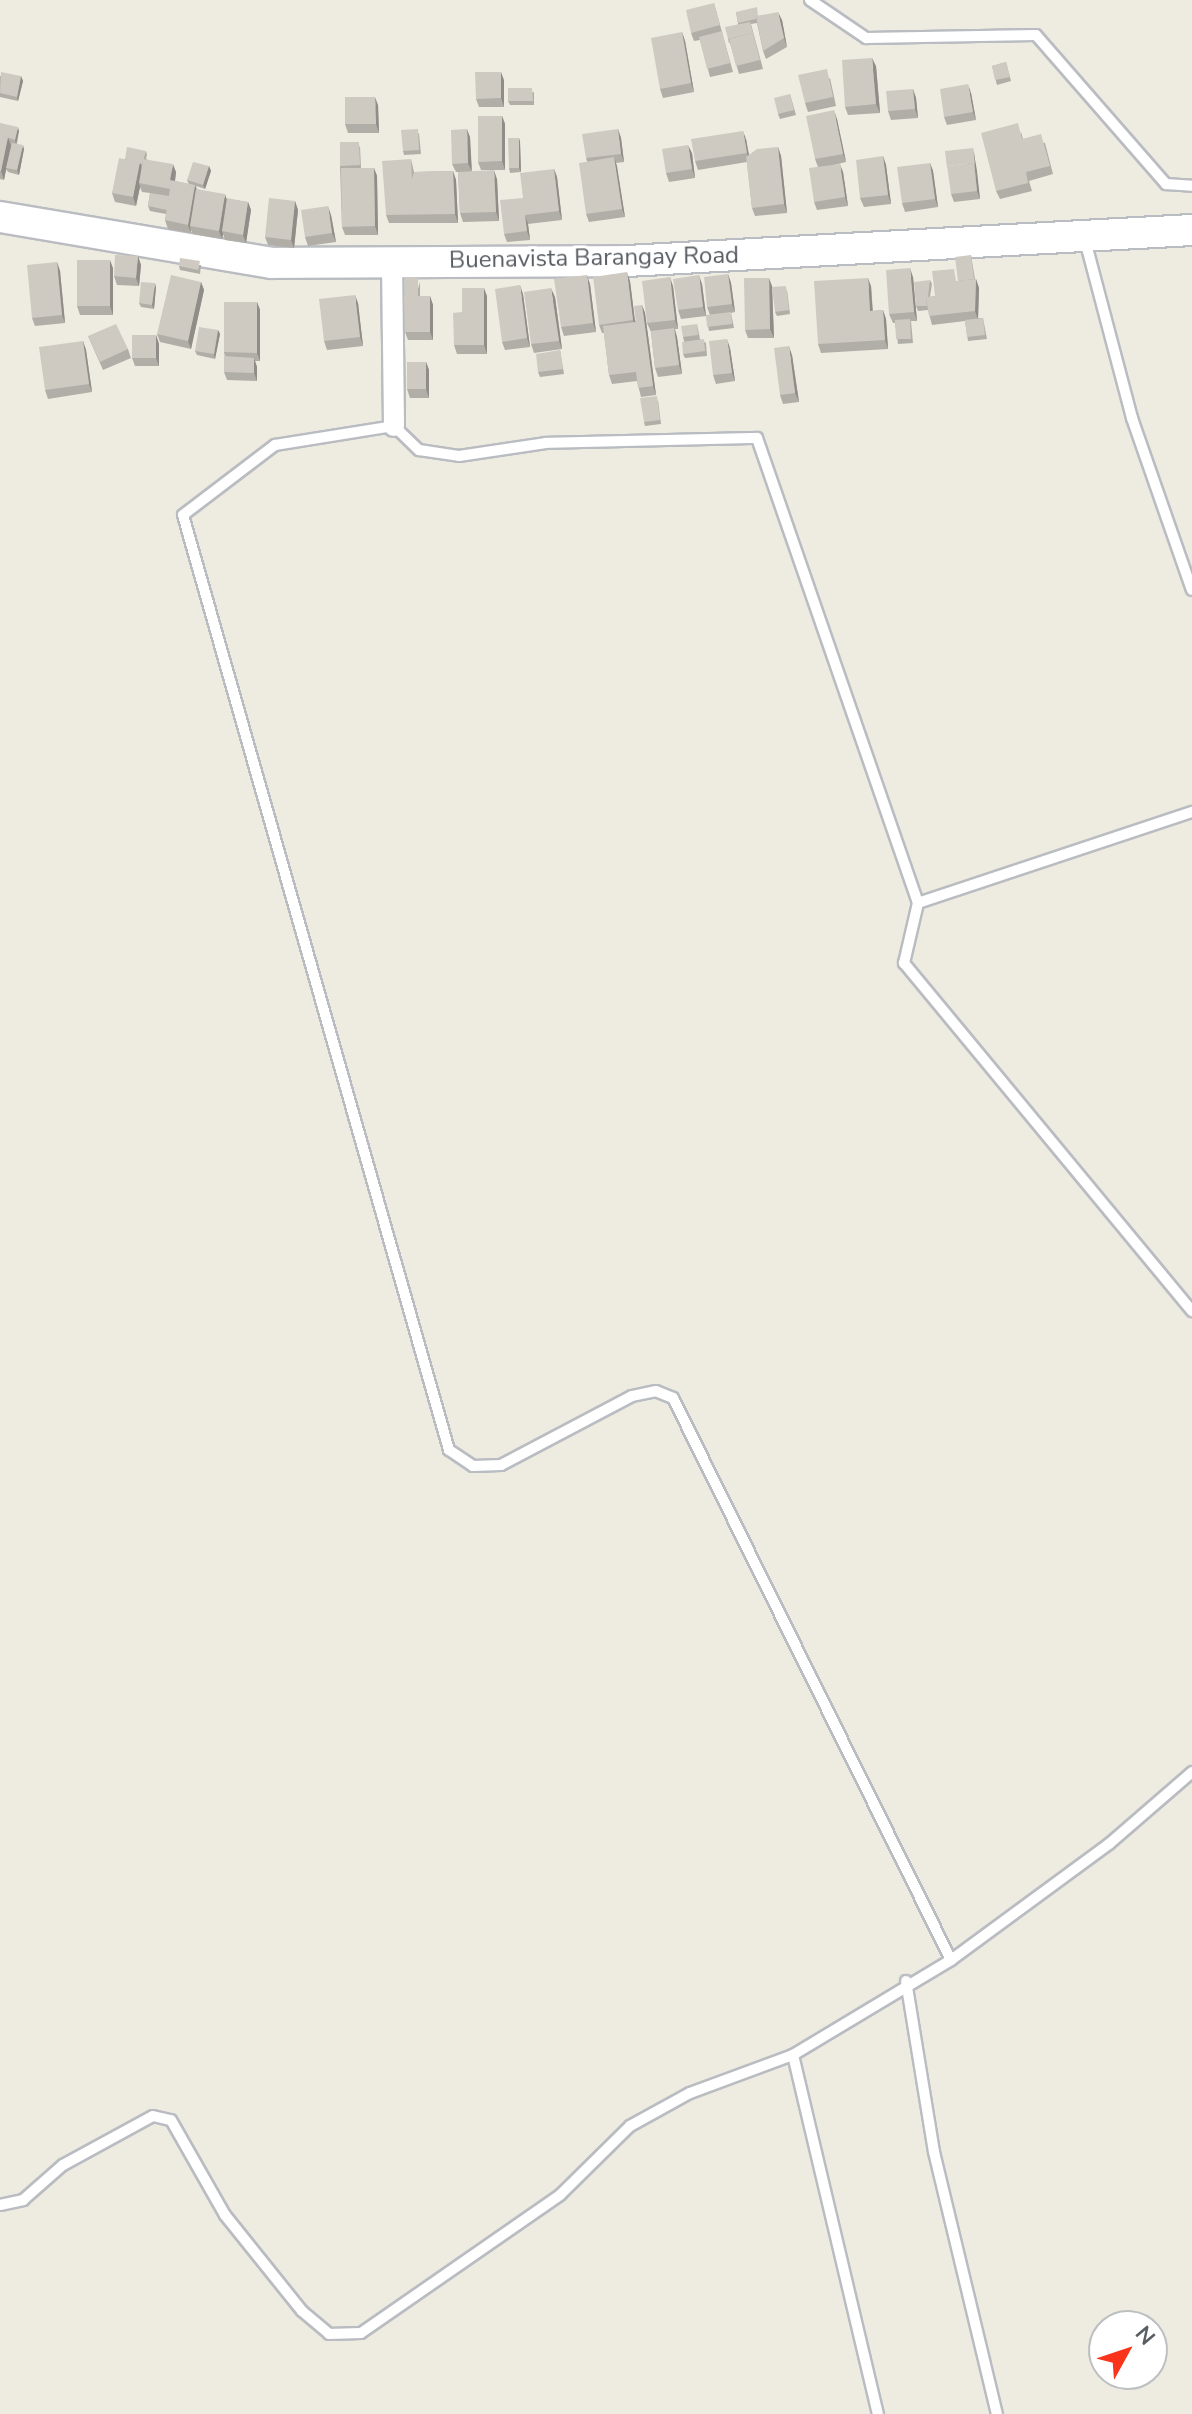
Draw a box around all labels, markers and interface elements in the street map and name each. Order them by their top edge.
street label: Buenavista Barangay Road [449,241,739,275]
north arrow [1088,2310,1168,2390]
text: N [1128,2320,1162,2352]

